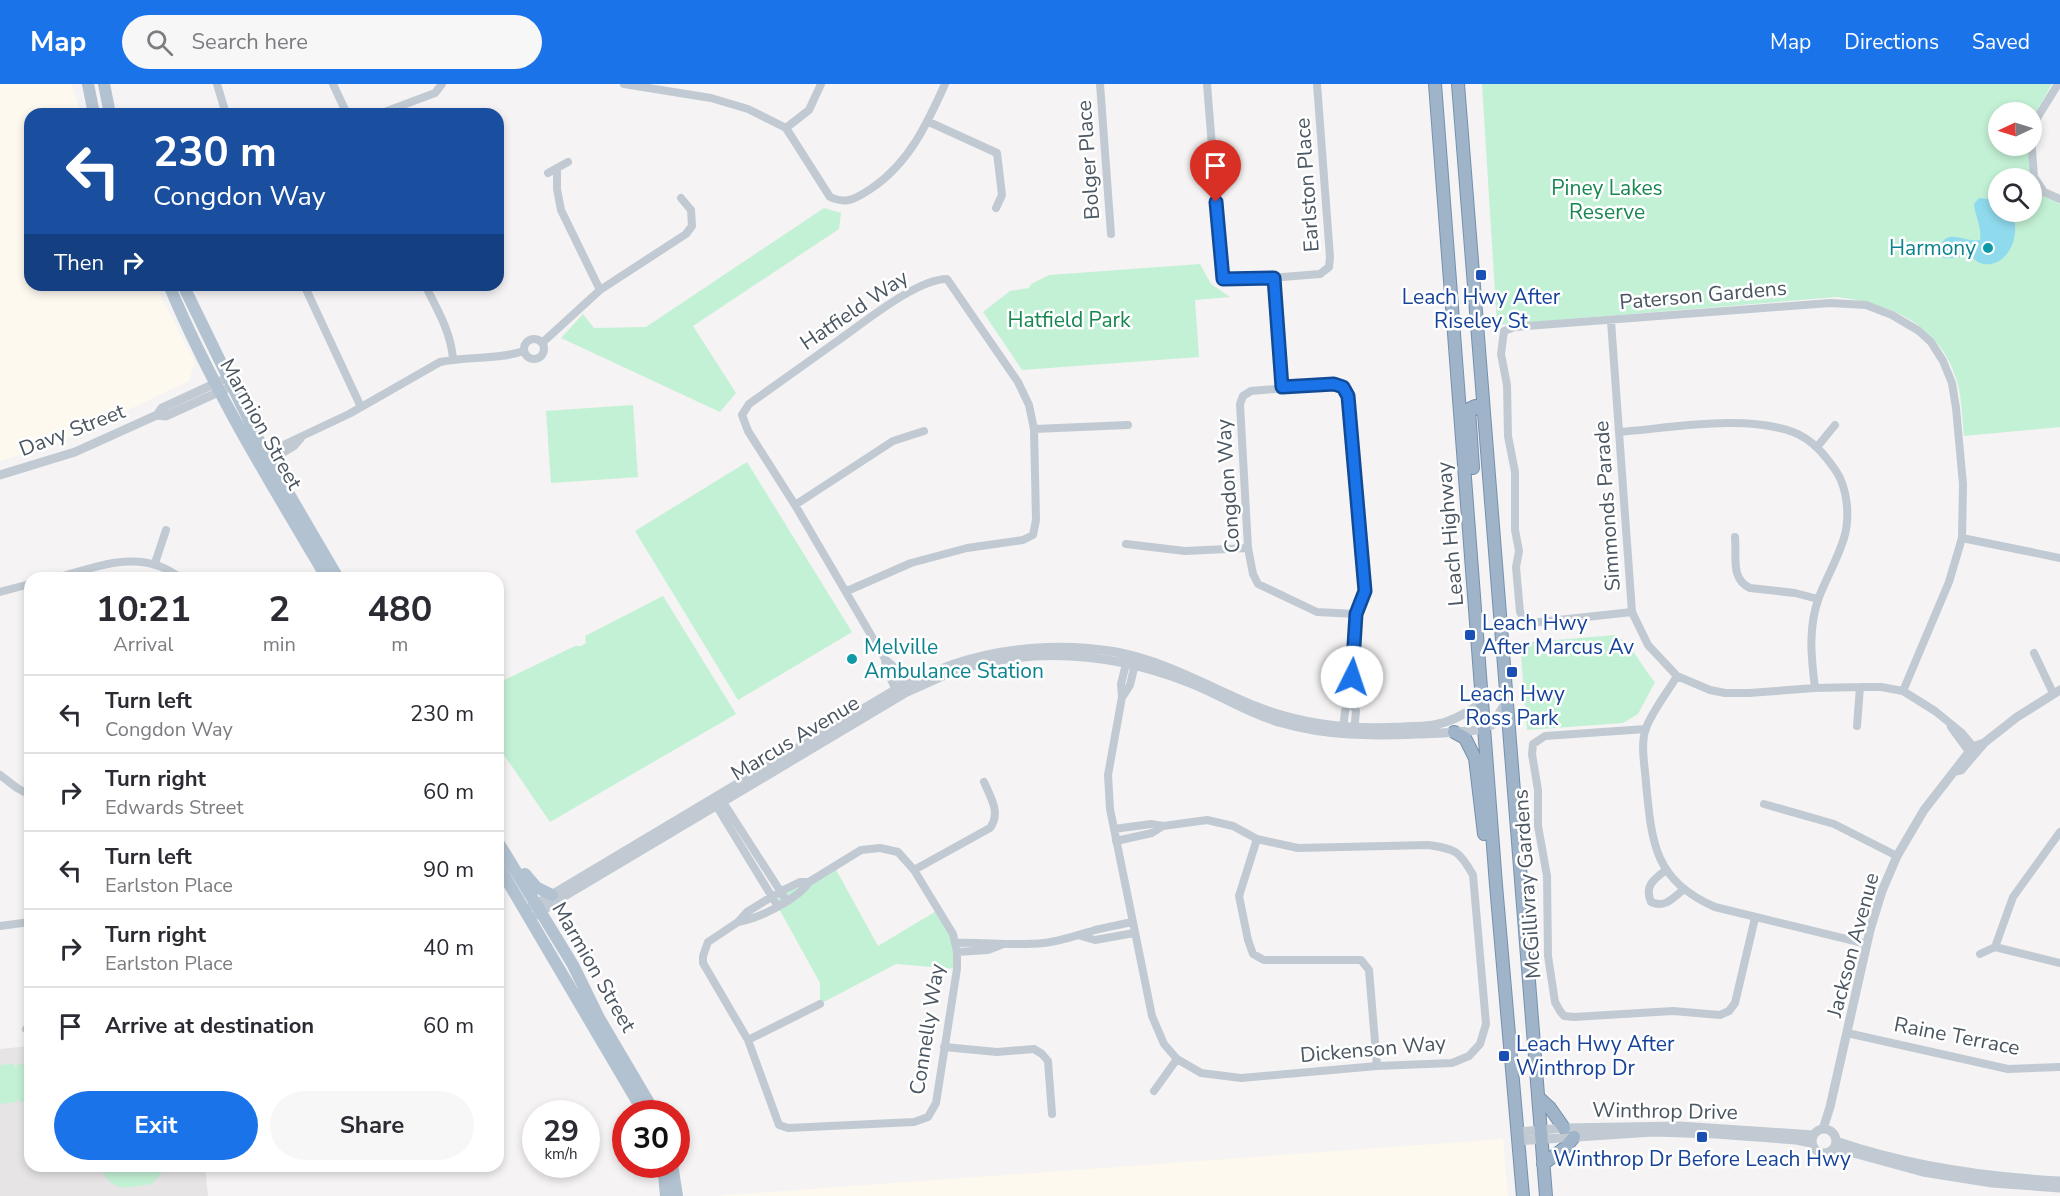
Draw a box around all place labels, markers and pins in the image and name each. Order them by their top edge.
pin [1190,140,1241,202]
place label: Harmony [1889,234,1976,262]
marker: Harmony [1981,241,1995,255]
marker: Leach Hwy After Riseley St [1474,268,1488,282]
place label: Leach Hwy After Riseley St [1402,283,1561,335]
place label: Leach Hwy After Marcus Av [1482,609,1634,661]
marker: Leach Hwy After Marcus Av [1463,628,1477,642]
place label: Melville Ambulance Station [864,633,1044,685]
marker: Melville Ambulance Station [845,652,859,666]
marker: Leach Hwy Ross Park [1505,665,1519,679]
place label: Leach Hwy Ross Park [1459,680,1565,732]
place label: Leach Hwy After Winthrop Dr [1516,1030,1675,1082]
marker: Leach Hwy After Winthrop Dr [1497,1049,1511,1063]
marker: Winthrop Dr Before Leach Hwy [1695,1130,1709,1144]
place label: Winthrop Dr Before Leach Hwy [1553,1145,1851,1173]

